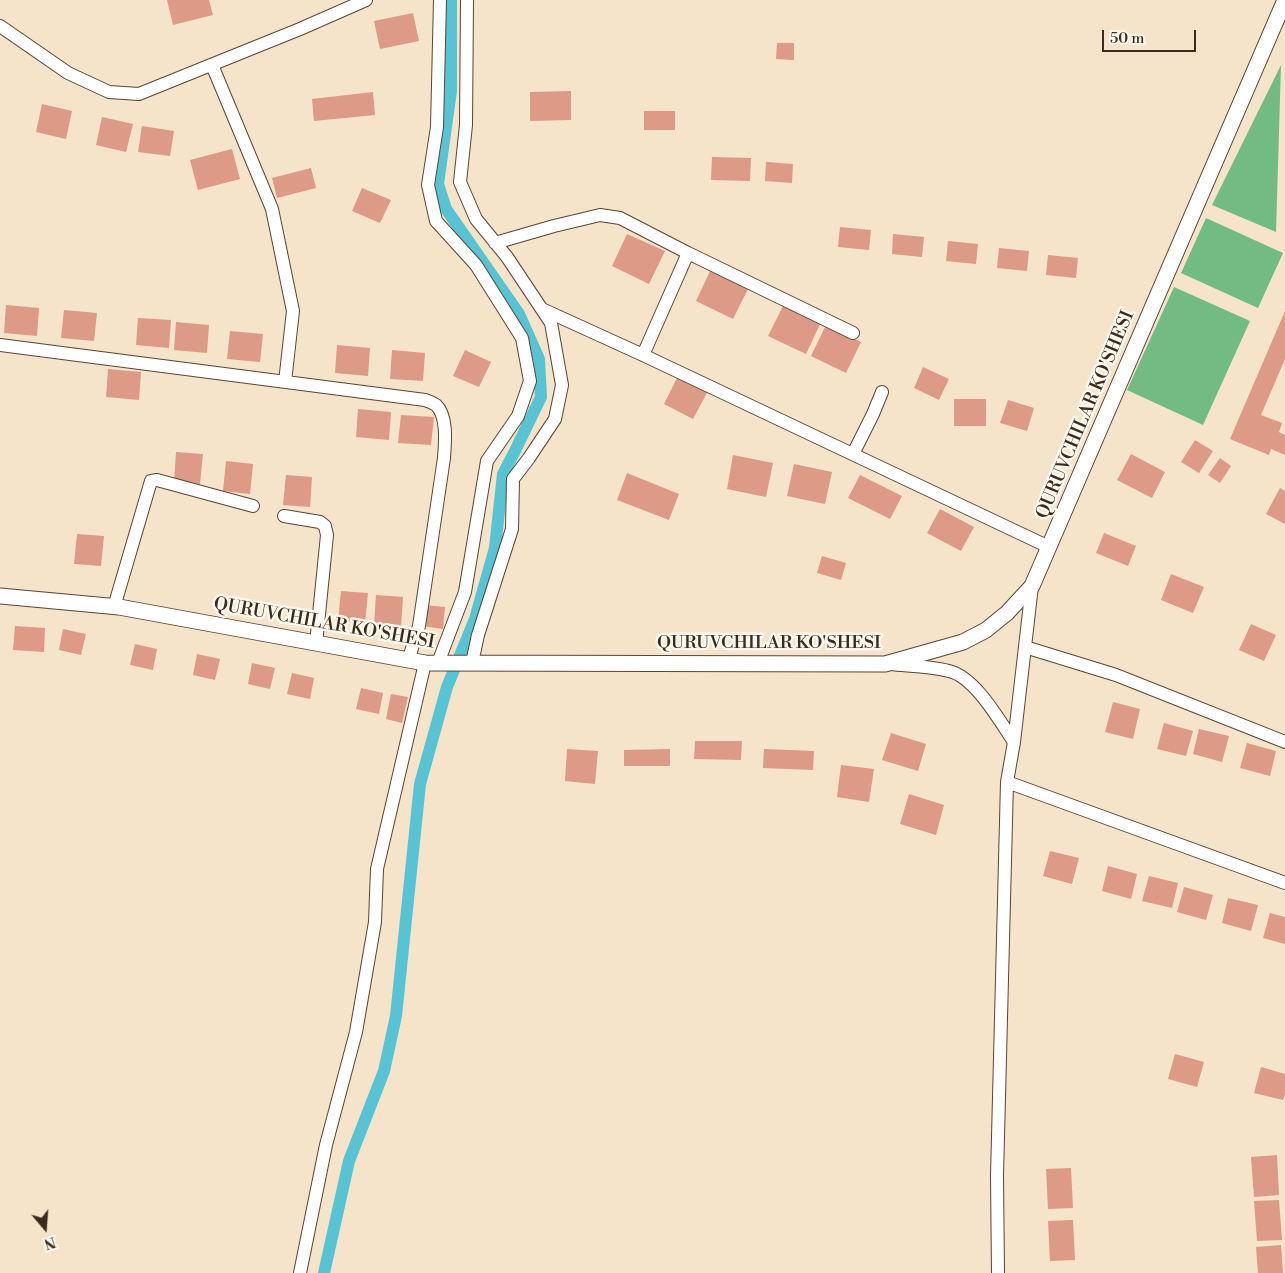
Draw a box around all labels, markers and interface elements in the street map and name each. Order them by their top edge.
scale bar [1105,20,1199,52]
text: 50 m [1110,29,1144,48]
street label: QURUVCHILAR KO'SHESI [1032,308,1140,522]
street label: QURUVCHILAR KO'SHESI [212,594,436,654]
street label: QURUVCHILAR KO'SHESI [657,633,881,655]
north arrow [20,1203,70,1253]
text: N [42,1232,58,1253]

